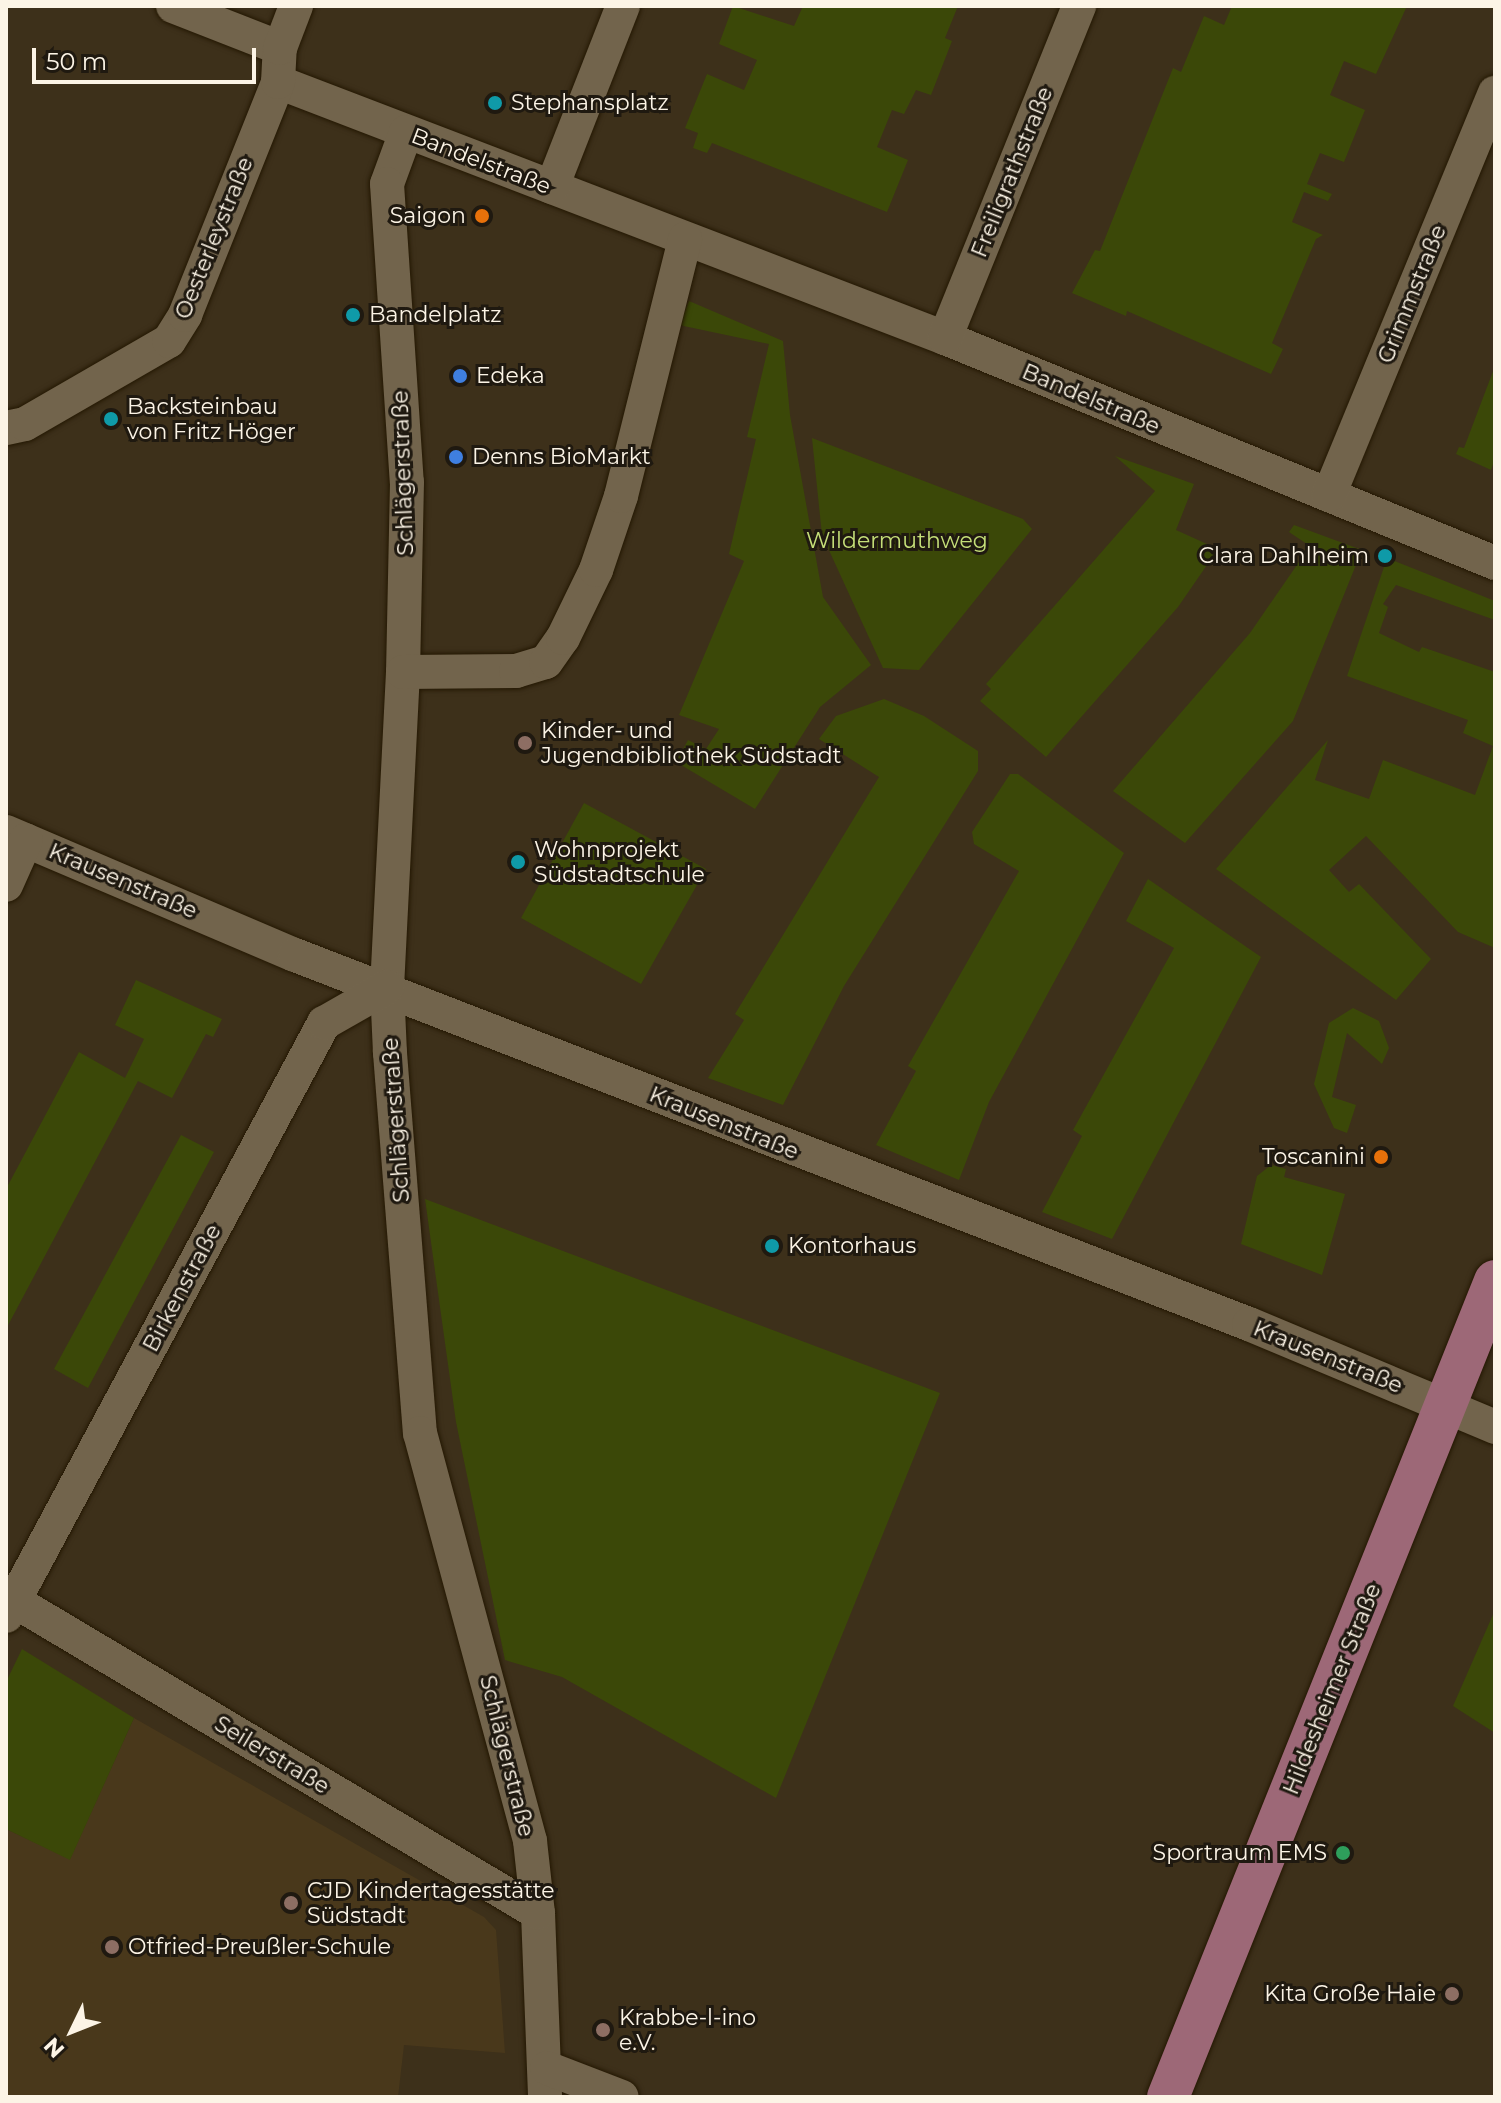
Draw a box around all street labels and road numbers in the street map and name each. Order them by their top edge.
street label: Freiligrathstraße [966,83,1058,261]
street label: Bandelstraße [408,122,554,200]
street label: Oesterleystraße [169,153,259,323]
street label: Grimmstraße [1372,221,1452,367]
street label: Bandelstraße [1018,358,1164,440]
street label: Schlägerstraße [387,390,419,556]
street label: Krausenstraße [45,838,201,924]
street label: Schlägerstraße [377,1037,415,1203]
street label: Krausenstraße [646,1081,802,1165]
street label: Birkenstraße [137,1220,227,1356]
street label: Krausenstraße [1250,1315,1406,1399]
street label: Hildesheimer Straße [1278,1580,1386,1798]
street label: Schlägerstraße [474,1673,540,1839]
street label: Seilerstraße [210,1710,334,1800]

